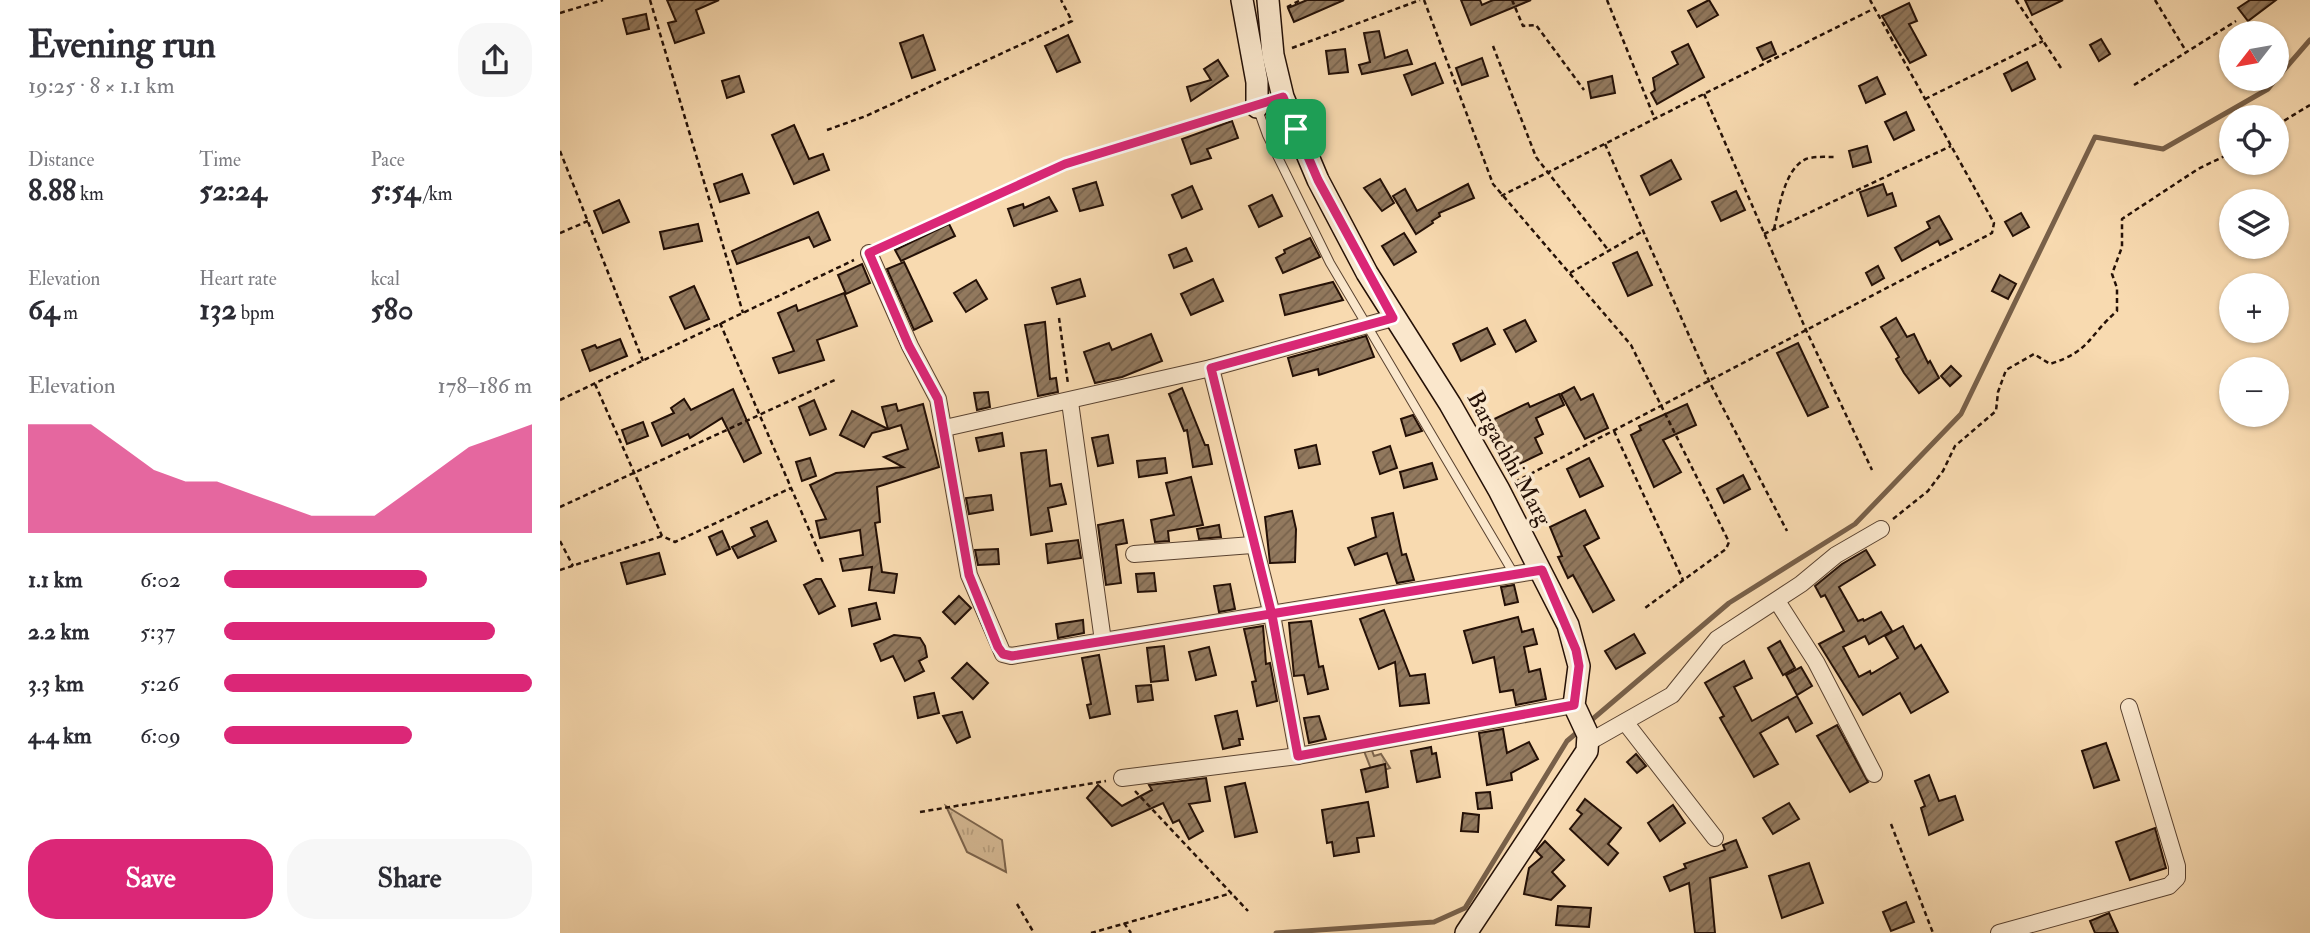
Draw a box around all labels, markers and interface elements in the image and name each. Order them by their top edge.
text: Evening run [28,21,216,69]
north arrow [2219,21,2289,91]
map controls [2219,21,2289,427]
button: share [458,23,532,97]
text: 19:25 · 8 × 1.1 km [28,71,175,100]
pin [1266,99,1326,159]
button: locate [2219,105,2289,175]
icon: arrive [1277,110,1315,148]
text: Distance [28,148,94,172]
text: Time [199,148,241,172]
text: Pace [371,148,405,172]
text: 8.88 [28,172,76,209]
text: 52:24 [199,172,266,209]
text: 5:54 [371,172,420,209]
text: km [76,182,104,206]
text: /km [420,182,453,206]
button: layers [2219,189,2289,259]
text: Elevation [28,267,100,291]
text: Heart rate [199,267,277,291]
text: kcal [371,267,400,291]
button: + [2219,273,2289,343]
text: 64 [28,291,59,328]
text: 132 [199,291,237,328]
text: 580 [371,291,413,328]
text: m [59,301,78,325]
text: bpm [237,301,274,325]
button: − [2219,357,2289,427]
text: Elevation [28,371,116,400]
text: 178–186 m [438,371,532,400]
street label: Bargachhi Marg [1461,386,1559,531]
text: 1.1 km [28,565,83,594]
text: 6:02 [140,565,181,594]
text: 2.2 km [28,617,89,646]
text: 5:37 [140,617,175,646]
text: 3.3 km [28,669,84,698]
text: 5:26 [140,669,179,698]
text: 4.4 km [28,721,92,750]
text: 6:09 [140,721,181,750]
button: Save [28,839,273,919]
button: Share [287,839,532,919]

